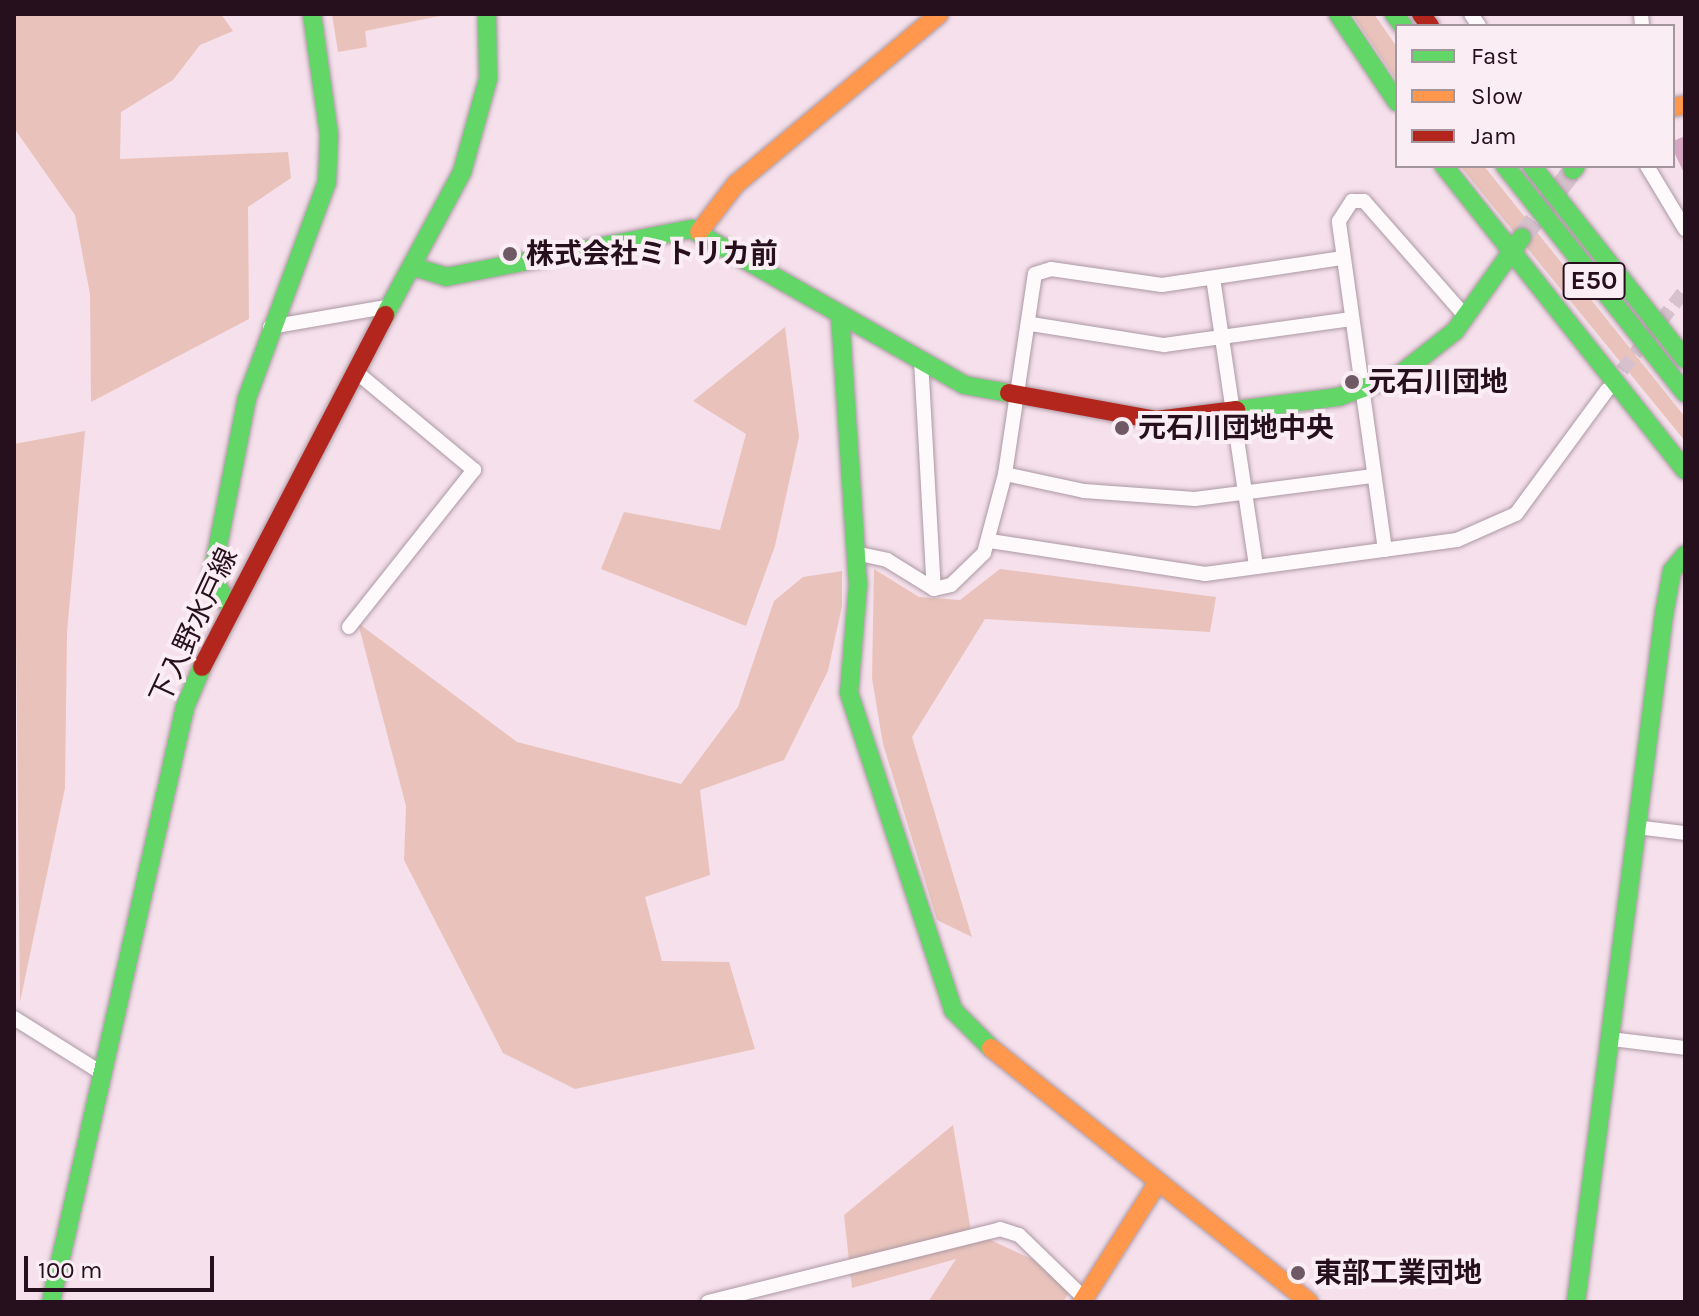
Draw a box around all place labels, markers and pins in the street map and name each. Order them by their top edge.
place label: 株式会社ミトリカ前 [526,237,778,271]
marker: 株式会社ミトリカ前 [501,245,519,263]
place label: 元石川団地 [1368,365,1508,399]
marker: 元石川団地 [1343,373,1361,391]
place label: 元石川団地中央 [1138,411,1334,445]
marker: 元石川団地中央 [1113,419,1131,437]
place label: 東部工業団地 [1314,1256,1482,1290]
marker: 東部工業団地 [1289,1264,1307,1282]

